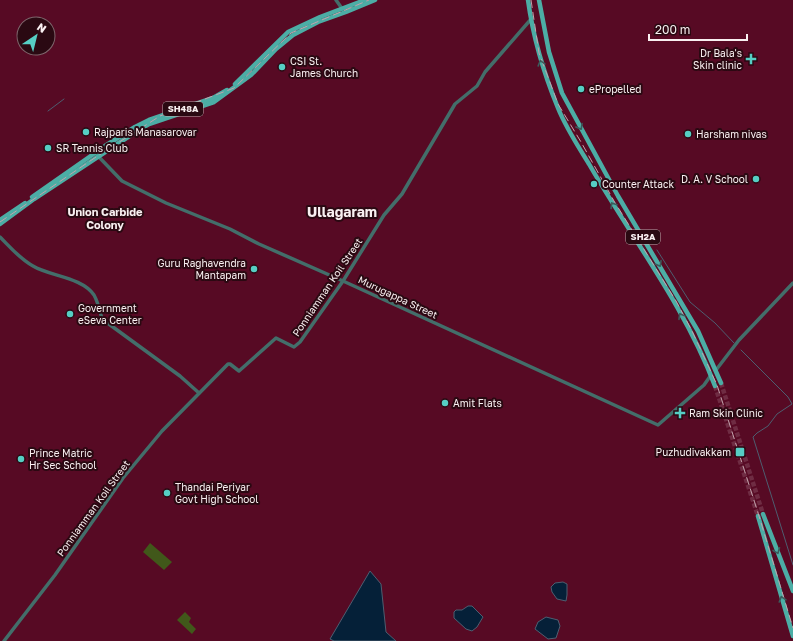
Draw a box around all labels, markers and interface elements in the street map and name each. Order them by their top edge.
north arrow [16,16,56,56]
scale bar [649,16,747,42]
text: N [35,20,49,35]
text: 200 m [655,22,690,37]
place label: Dr Bala's Skin clinic [693,47,743,71]
marker: Dr Bala's Skin clinic [745,53,757,65]
place label: CSI St. James Church [290,55,358,79]
one-way arrow [537,59,546,66]
marker: CSI St. James Church [277,62,287,72]
place label: ePropelled [589,83,641,95]
marker: ePropelled [576,84,586,94]
road number: SH48A [163,102,203,116]
one-way arrow [575,123,582,130]
place label: Rajparis Manasarovar [94,126,197,138]
marker: Rajparis Manasarovar [81,127,91,137]
place label: Harsham nivas [696,128,767,140]
marker: Harsham nivas [683,129,693,139]
place label: SR Tennis Club [56,142,128,154]
marker: SR Tennis Club [43,143,53,153]
place label: D. A. V School [681,173,748,185]
marker: D. A. V School [751,174,761,184]
place label: Counter Attack [602,178,674,190]
marker: Counter Attack [589,179,599,189]
one-way arrow [610,202,618,209]
district label: Ullagaram [307,203,377,220]
district label: Union Carbide Colony [67,205,143,231]
road number: SH2A [626,230,660,244]
street label: Ponniamman Koil Street [290,236,364,338]
place label: Guru Raghavendra Mantapam [157,257,246,281]
one-way arrow [654,260,662,267]
marker: Guru Raghavendra Mantapam [249,264,259,274]
street label: Murugappa Street [356,273,440,321]
place label: Government eSeva Center [78,302,142,326]
marker: Government eSeva Center [65,309,75,319]
one-way arrow [678,313,686,320]
place label: Amit Flats [453,397,502,409]
marker: Amit Flats [440,398,450,408]
marker: Ram Skin Clinic [674,407,686,419]
place label: Ram Skin Clinic [689,407,764,419]
place label: Puzhudivakkam [656,446,731,458]
marker: Puzhudivakkam [734,446,746,458]
place label: Prince Matric Hr Sec School [29,447,96,471]
marker: Prince Matric Hr Sec School [16,454,26,464]
street label: Ponniamman Koil Street [54,458,132,558]
place label: Thandai Periyar Govt High School [175,481,259,505]
marker: Thandai Periyar Govt High School [162,488,172,498]
one-way arrow [772,546,780,554]
one-way arrow [778,595,787,602]

